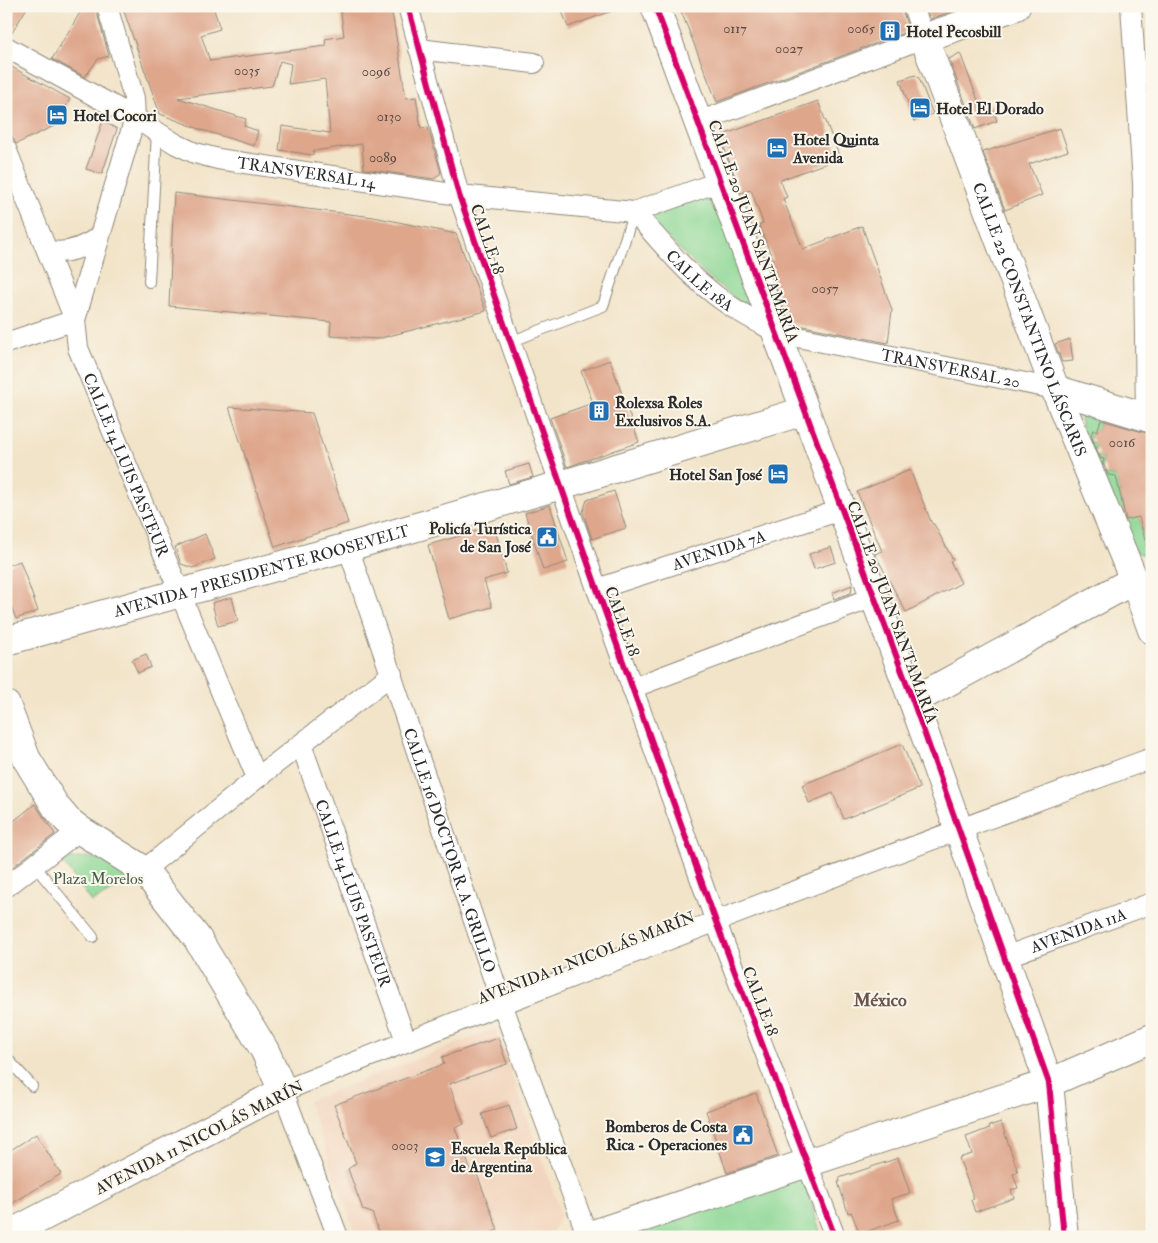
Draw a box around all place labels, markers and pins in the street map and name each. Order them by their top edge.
building icon: Hotel Pecosbill [878,19,902,43]
place label: Hotel Pecosbill [906,22,1002,42]
hotel icon: Hotel El Dorado [908,96,932,120]
place label: Hotel El Dorado [936,99,1044,119]
hotel icon: Hotel Cocori [45,103,69,127]
place label: Hotel Cocori [73,106,157,126]
place label: Hotel Quinta Avenida [792,130,879,168]
hotel icon: Hotel Quinta Avenida [765,136,789,160]
place label: Rolexsa Roles Exclusivos S.A. [615,393,711,431]
building icon: Rolexsa Roles Exclusivos S.A. [587,399,611,423]
hotel icon: Hotel San José [766,462,790,486]
place label: Hotel San José [669,465,763,486]
place label: Policía Turística de San José [429,519,532,558]
public building icon: Policía Turística de San José [535,525,559,549]
place label: Bomberos de Costa Rica - Operaciones [605,1117,728,1156]
public building icon: Bomberos de Costa Rica - Operaciones [731,1123,755,1147]
place label: Escuela República de Argentina [451,1139,567,1178]
school or university icon: Escuela República de Argentina [423,1145,447,1169]

